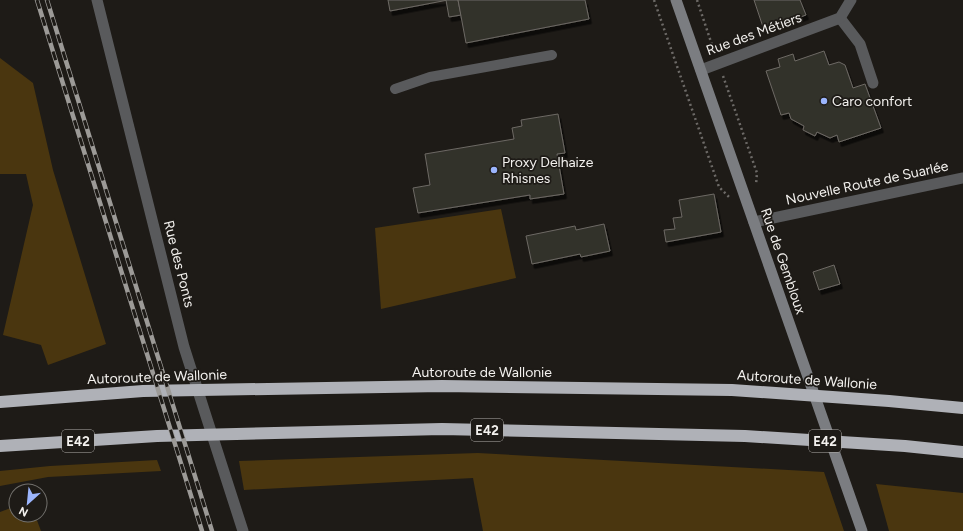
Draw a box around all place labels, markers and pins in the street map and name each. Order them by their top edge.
place label: Caro confort [832,93,912,110]
marker: Caro confort [819,96,829,106]
place label: Proxy Delhaize Rhisnes [502,154,594,187]
marker: Proxy Delhaize Rhisnes [489,165,499,175]

